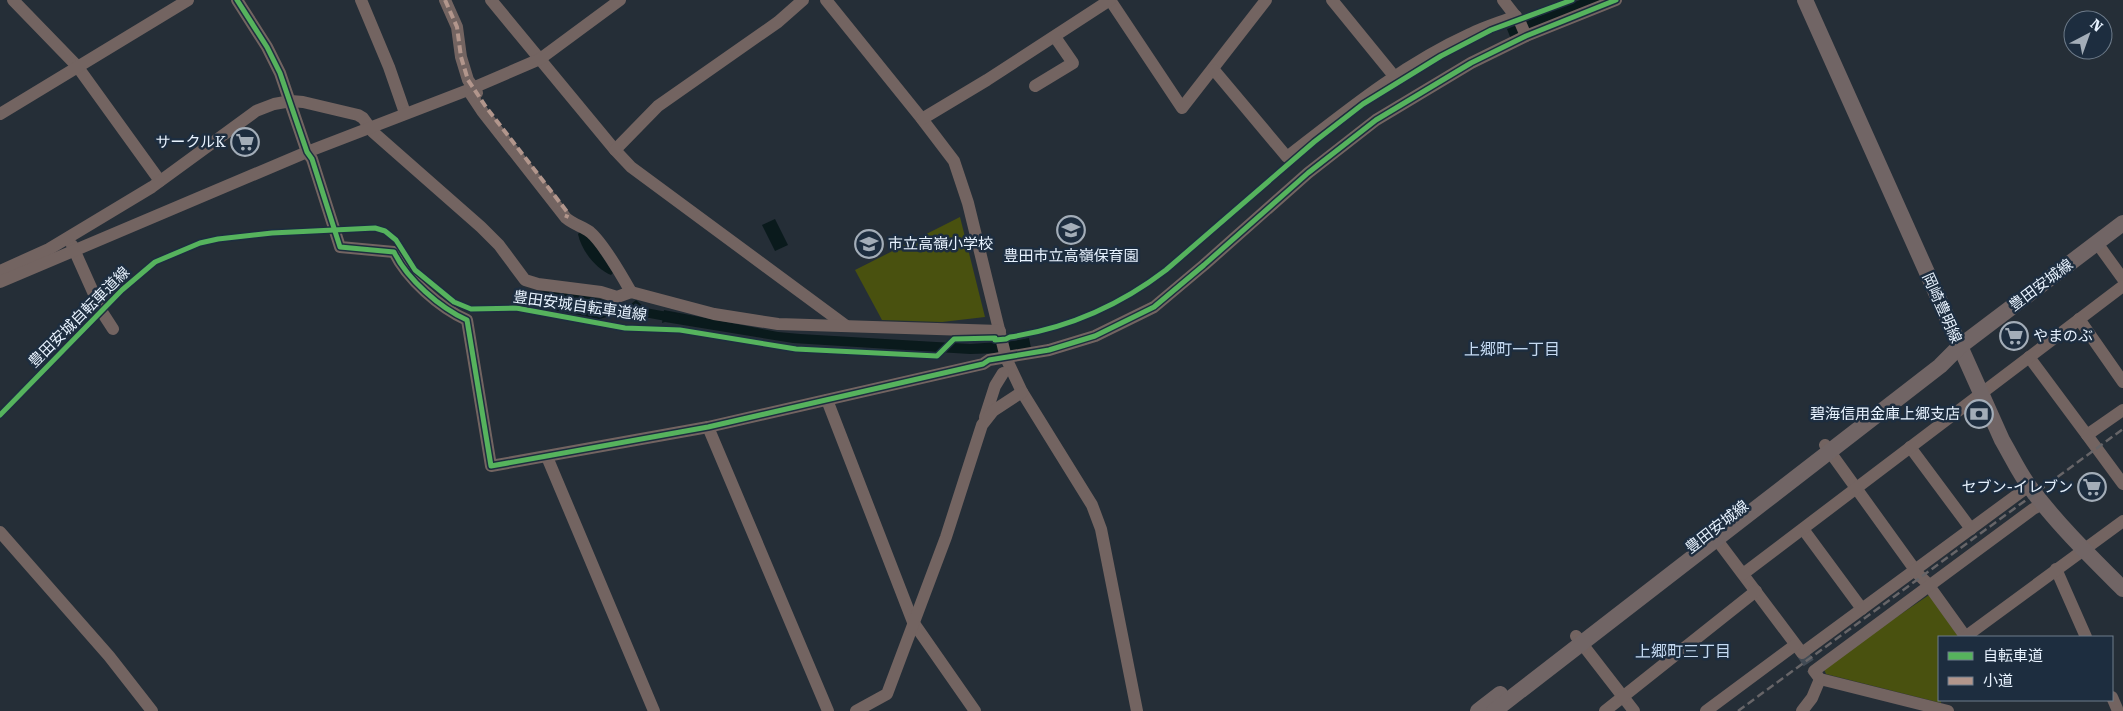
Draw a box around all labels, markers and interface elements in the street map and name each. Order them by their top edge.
north arrow [2063,10,2113,60]
text: N [2087,16,2106,35]
supermarket icon: サークルK [230,127,260,157]
place label: サークルK [156,133,226,151]
school or university icon: 豊田市立高嶺保育園 [1056,215,1086,245]
school or university icon: 市立高嶺小学校 [854,229,884,259]
place label: 市立高嶺小学校 [888,235,993,253]
place label: 豊田市立高嶺保育園 [1003,247,1139,265]
street label: 豊田安城線 [2006,255,2076,315]
street label: 豊田安城自転車道線 [25,263,133,371]
street label: 岡崎豊明線 [1919,270,1965,346]
street label: 豊田安城自転車道線 [512,288,648,324]
supermarket icon: やまのぶ [1999,321,2029,351]
place label: やまのぶ [2033,327,2093,345]
district label: 上郷町一丁目 [1464,340,1560,359]
bank icon: 碧海信用金庫上郷支店 [1964,399,1994,429]
place label: 碧海信用金庫上郷支店 [1810,405,1960,423]
supermarket icon: セブン-イレブン [2077,472,2107,502]
place label: セブン-イレブン [1961,478,2073,496]
street label: 豊田安城線 [1682,497,1752,557]
legend [1938,636,2113,701]
district label: 上郷町三丁目 [1635,642,1731,661]
text: 自転車道 [1983,647,2043,665]
text: 小道 [1983,672,2013,690]

